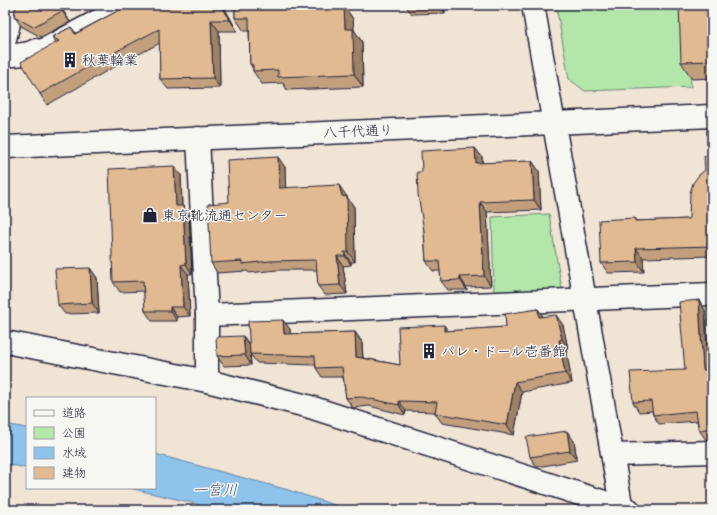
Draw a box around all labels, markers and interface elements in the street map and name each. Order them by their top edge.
building icon: 秋葉輪業 [61,51,79,69]
place label: 秋葉輪業 [82,51,138,72]
street label: 八千代通り [323,121,393,144]
shop icon: 東京靴流通センター [141,206,159,224]
place label: 東京靴流通センター [162,206,287,227]
building icon: パレ・ドール壱番館 [420,342,438,360]
place label: パレ・ドール壱番館 [441,342,566,363]
legend [26,397,156,489]
text: 道路 [62,405,86,423]
text: 公園 [62,425,86,443]
text: 水域 [62,445,86,463]
text: 建物 [62,465,86,483]
water label: 一宮川 [192,480,238,502]

